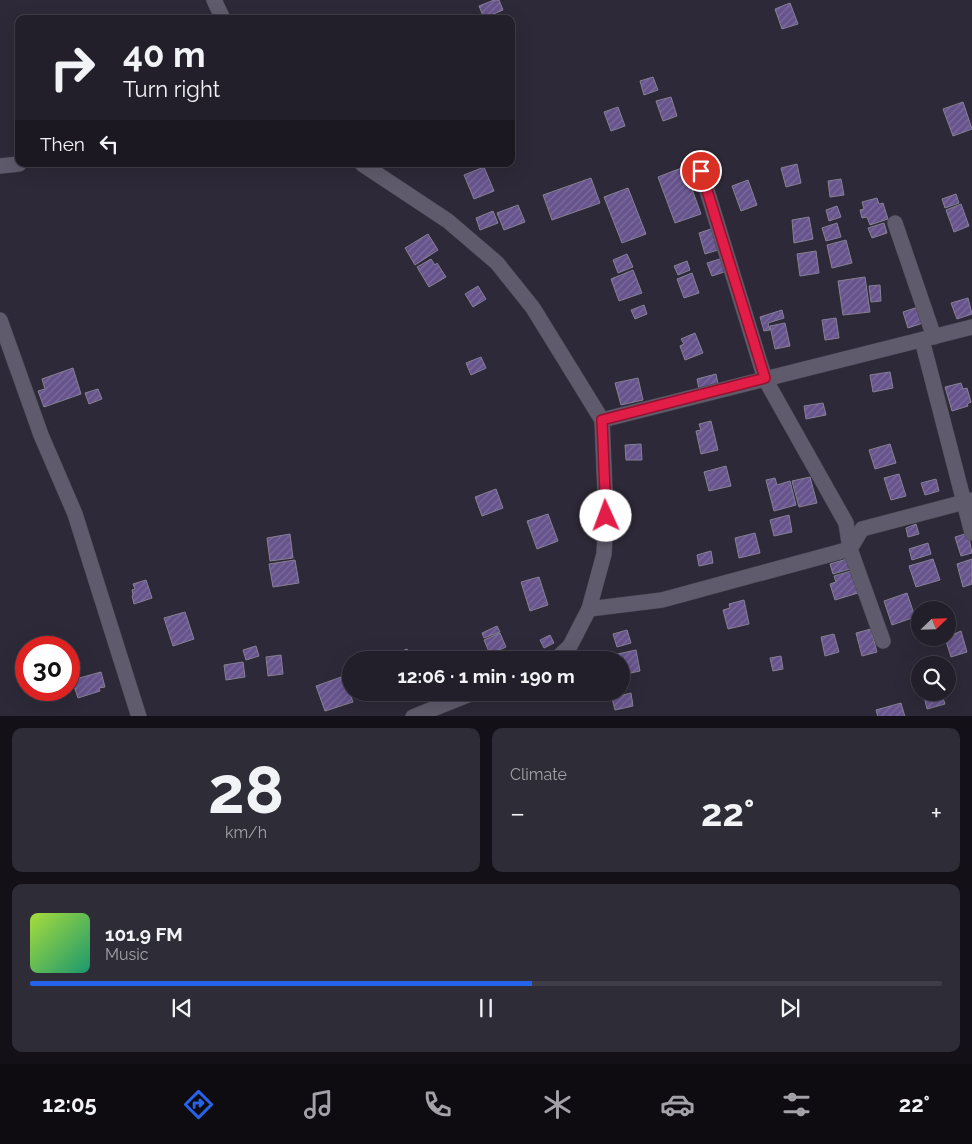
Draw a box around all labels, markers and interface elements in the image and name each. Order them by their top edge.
text: 40 m [123,34,205,75]
icon: right [40,35,105,100]
text: Turn right [123,76,220,102]
icon: left [95,130,123,158]
text: Then [40,133,85,155]
pin [680,150,722,192]
icon: arrive [687,157,715,185]
position arrow [579,489,631,541]
north arrow [911,601,956,646]
map controls [911,601,956,701]
speed limit sign: 30 [15,636,80,701]
button: search [911,656,956,701]
text: 12:06 · 1 min · 190 m [397,665,575,687]
text: 28 [208,752,284,828]
text: Climate [510,765,567,784]
text: 22° [701,790,754,835]
text: − [510,797,525,830]
text: + [930,797,942,830]
text: km/h [225,823,267,842]
text: 101.9 FM [105,923,183,945]
text: Music [105,945,149,964]
icon: previous [168,994,196,1022]
icon: pause [472,994,500,1022]
icon: next [776,994,804,1022]
icon: directions [181,1087,216,1122]
icon: music [301,1087,336,1122]
icon: phone [420,1087,455,1122]
icon: climate [540,1087,575,1122]
icon: car [660,1087,695,1122]
icon: filters [779,1087,814,1122]
text: 12:05 [42,1091,97,1117]
text: 22° [899,1091,930,1117]

